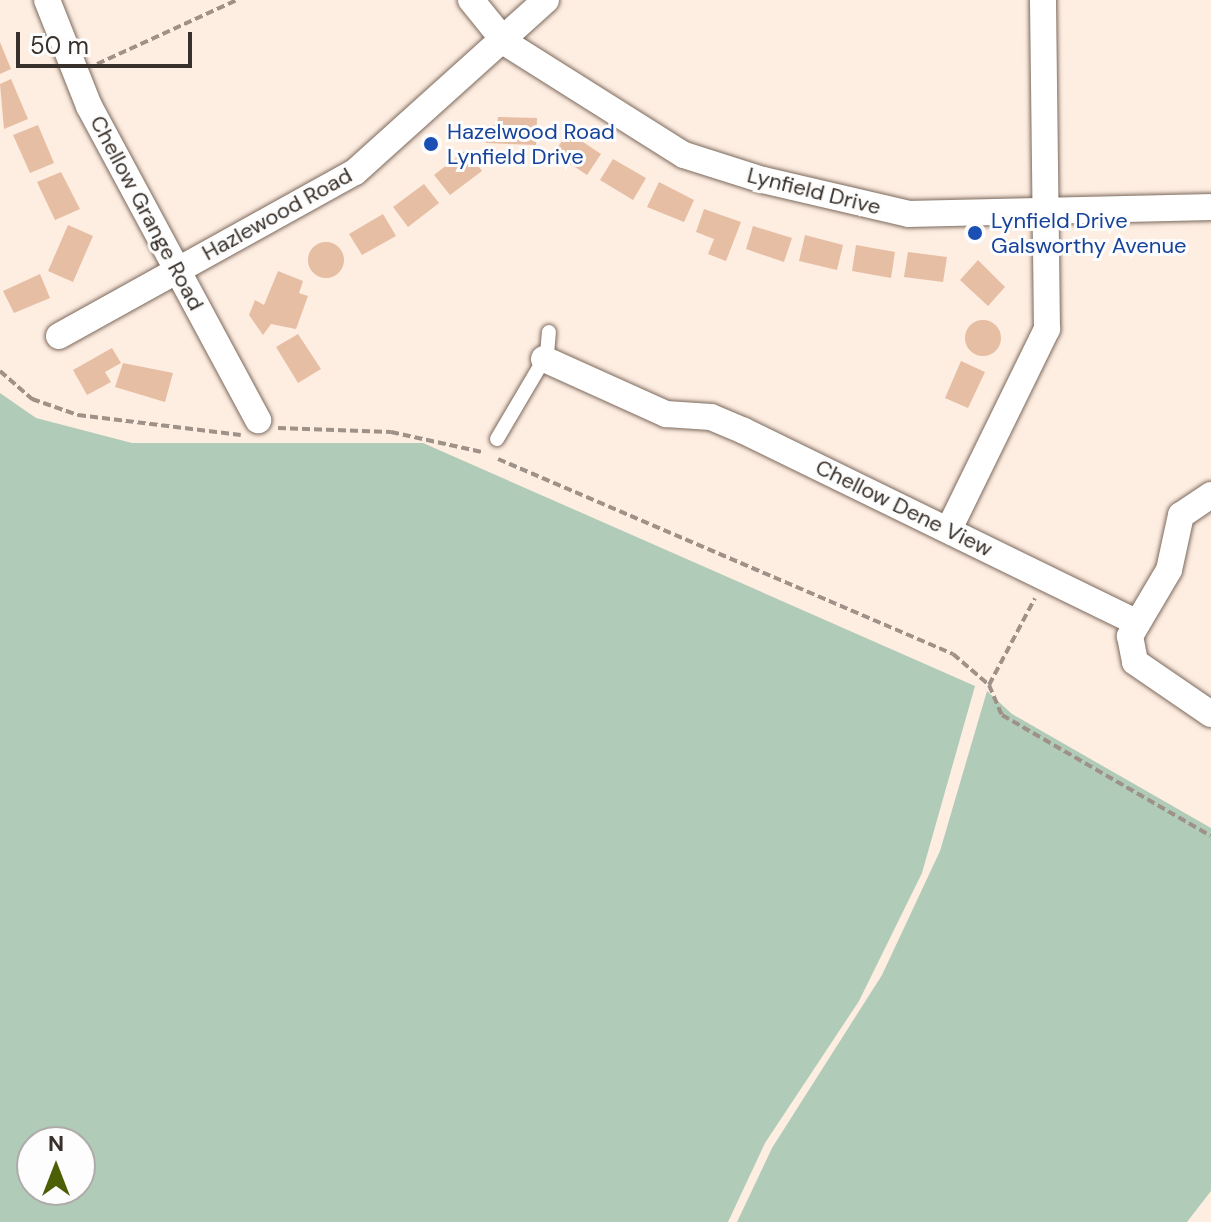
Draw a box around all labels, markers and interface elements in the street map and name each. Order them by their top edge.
scale bar [20,16,196,66]
text: 50 m [30,30,89,61]
street label: Chellow Grange Road [84,111,210,315]
place label: Hazelwood Road Lynfield Drive [447,118,615,170]
marker: Hazelwood Road Lynfield Drive [422,135,440,153]
street label: Hazlewood Road [197,162,357,266]
street label: Lynfield Drive [745,162,883,220]
place label: Lynfield Drive Galsworthy Avenue [991,207,1187,258]
marker: Lynfield Drive Galsworthy Avenue [966,224,984,242]
street label: Chellow Dene View [811,454,997,562]
north arrow [16,1126,96,1206]
text: N [48,1129,64,1158]

